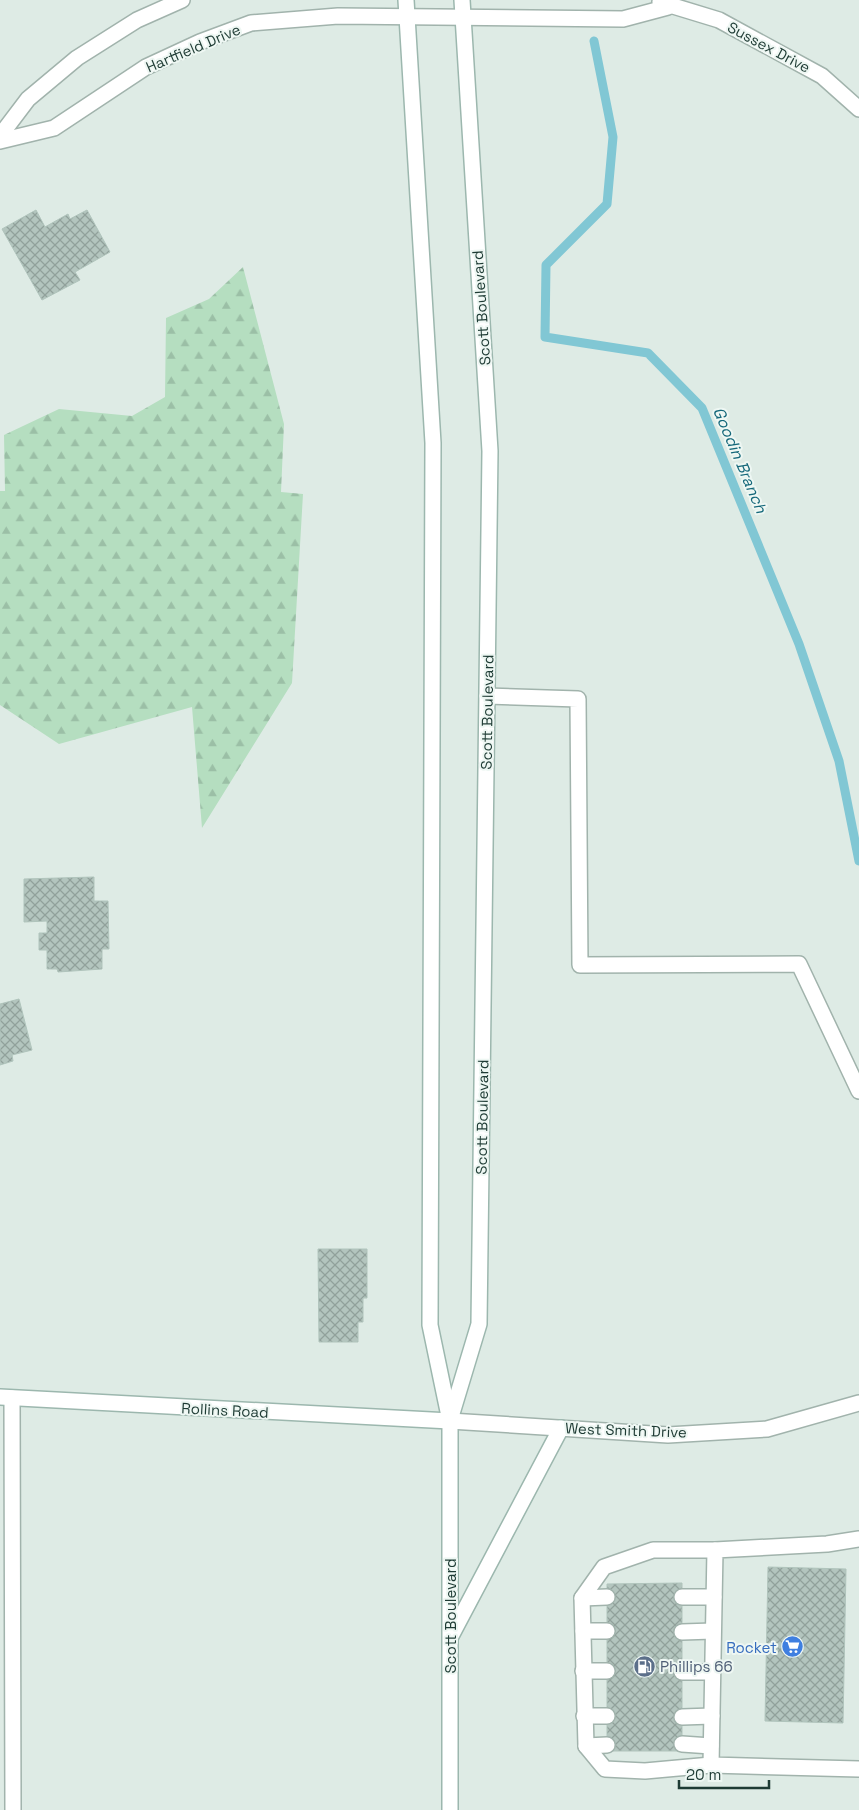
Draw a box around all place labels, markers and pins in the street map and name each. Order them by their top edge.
supermarket icon: Rocket [781,1635,805,1659]
place label: Rocket [726,1638,777,1657]
fuel station icon: Phillips 66 [632,1654,656,1678]
place label: Phillips 66 [660,1657,733,1676]

